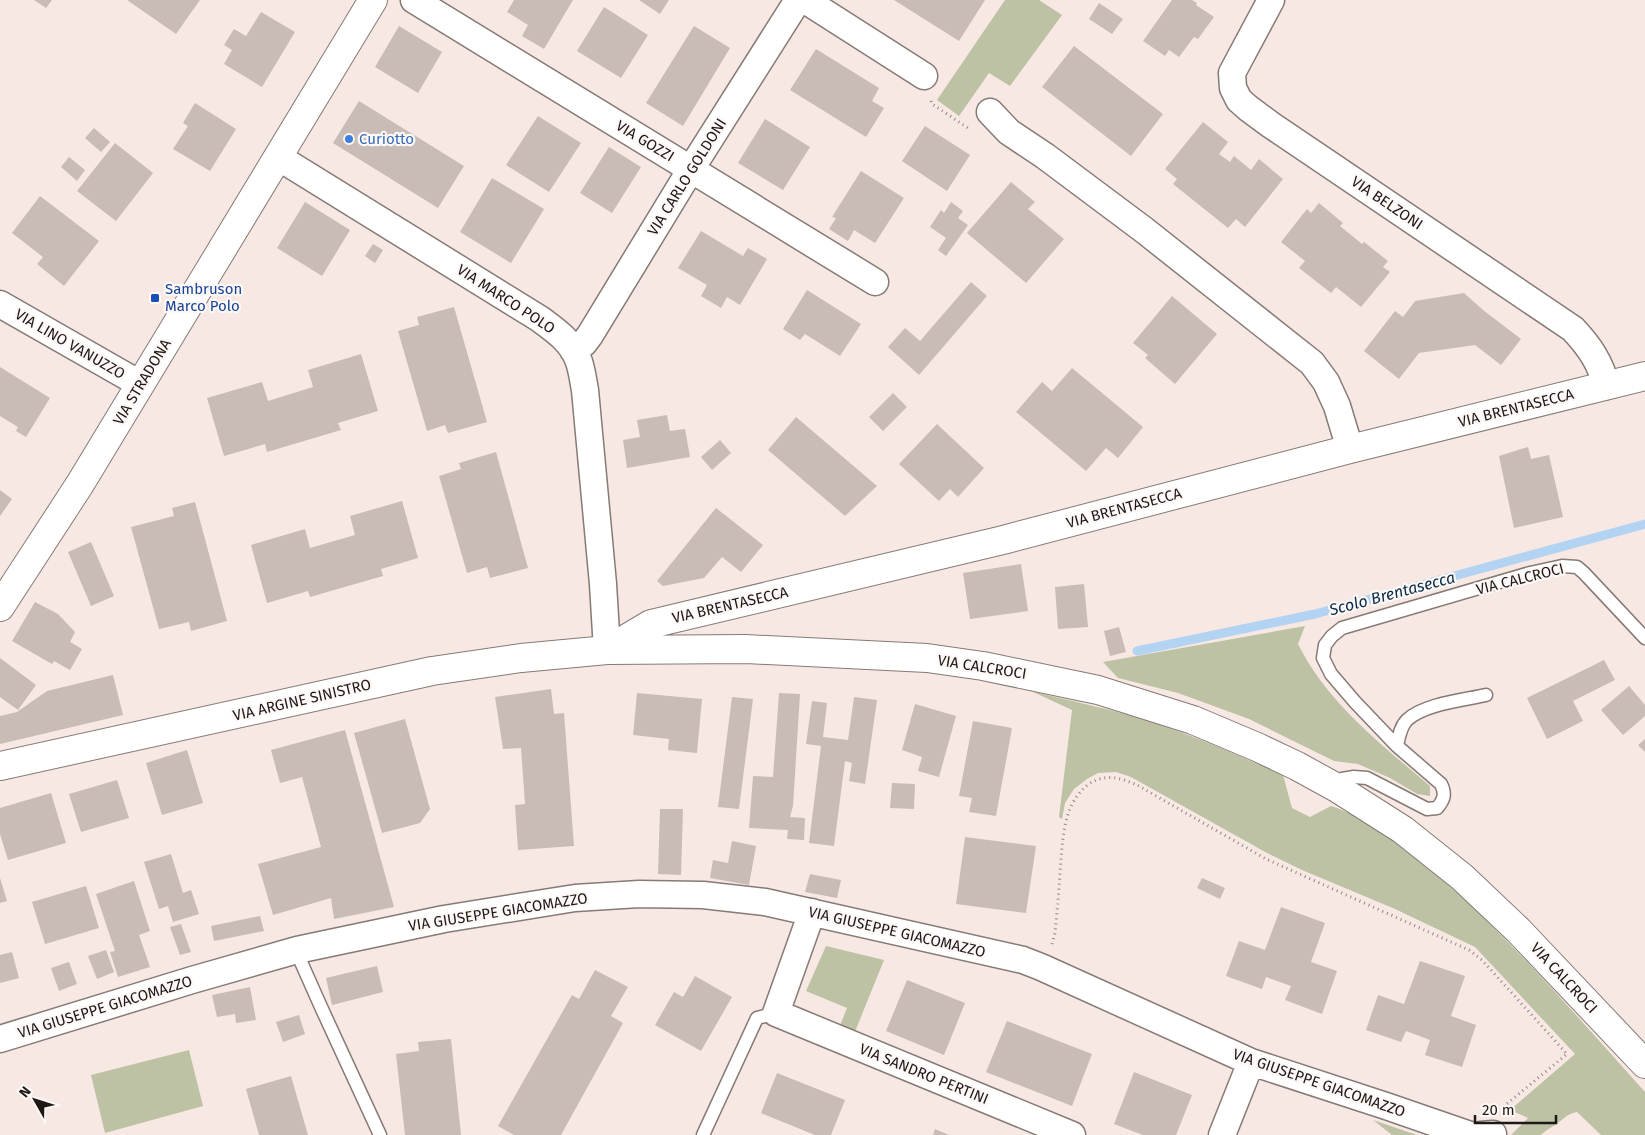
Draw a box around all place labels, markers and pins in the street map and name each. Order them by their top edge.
place label: Curiotto [359,130,414,148]
marker: Curiotto [343,133,355,145]
place label: Sambruson Marco Polo [165,280,242,315]
marker: Sambruson Marco Polo [149,292,161,304]

